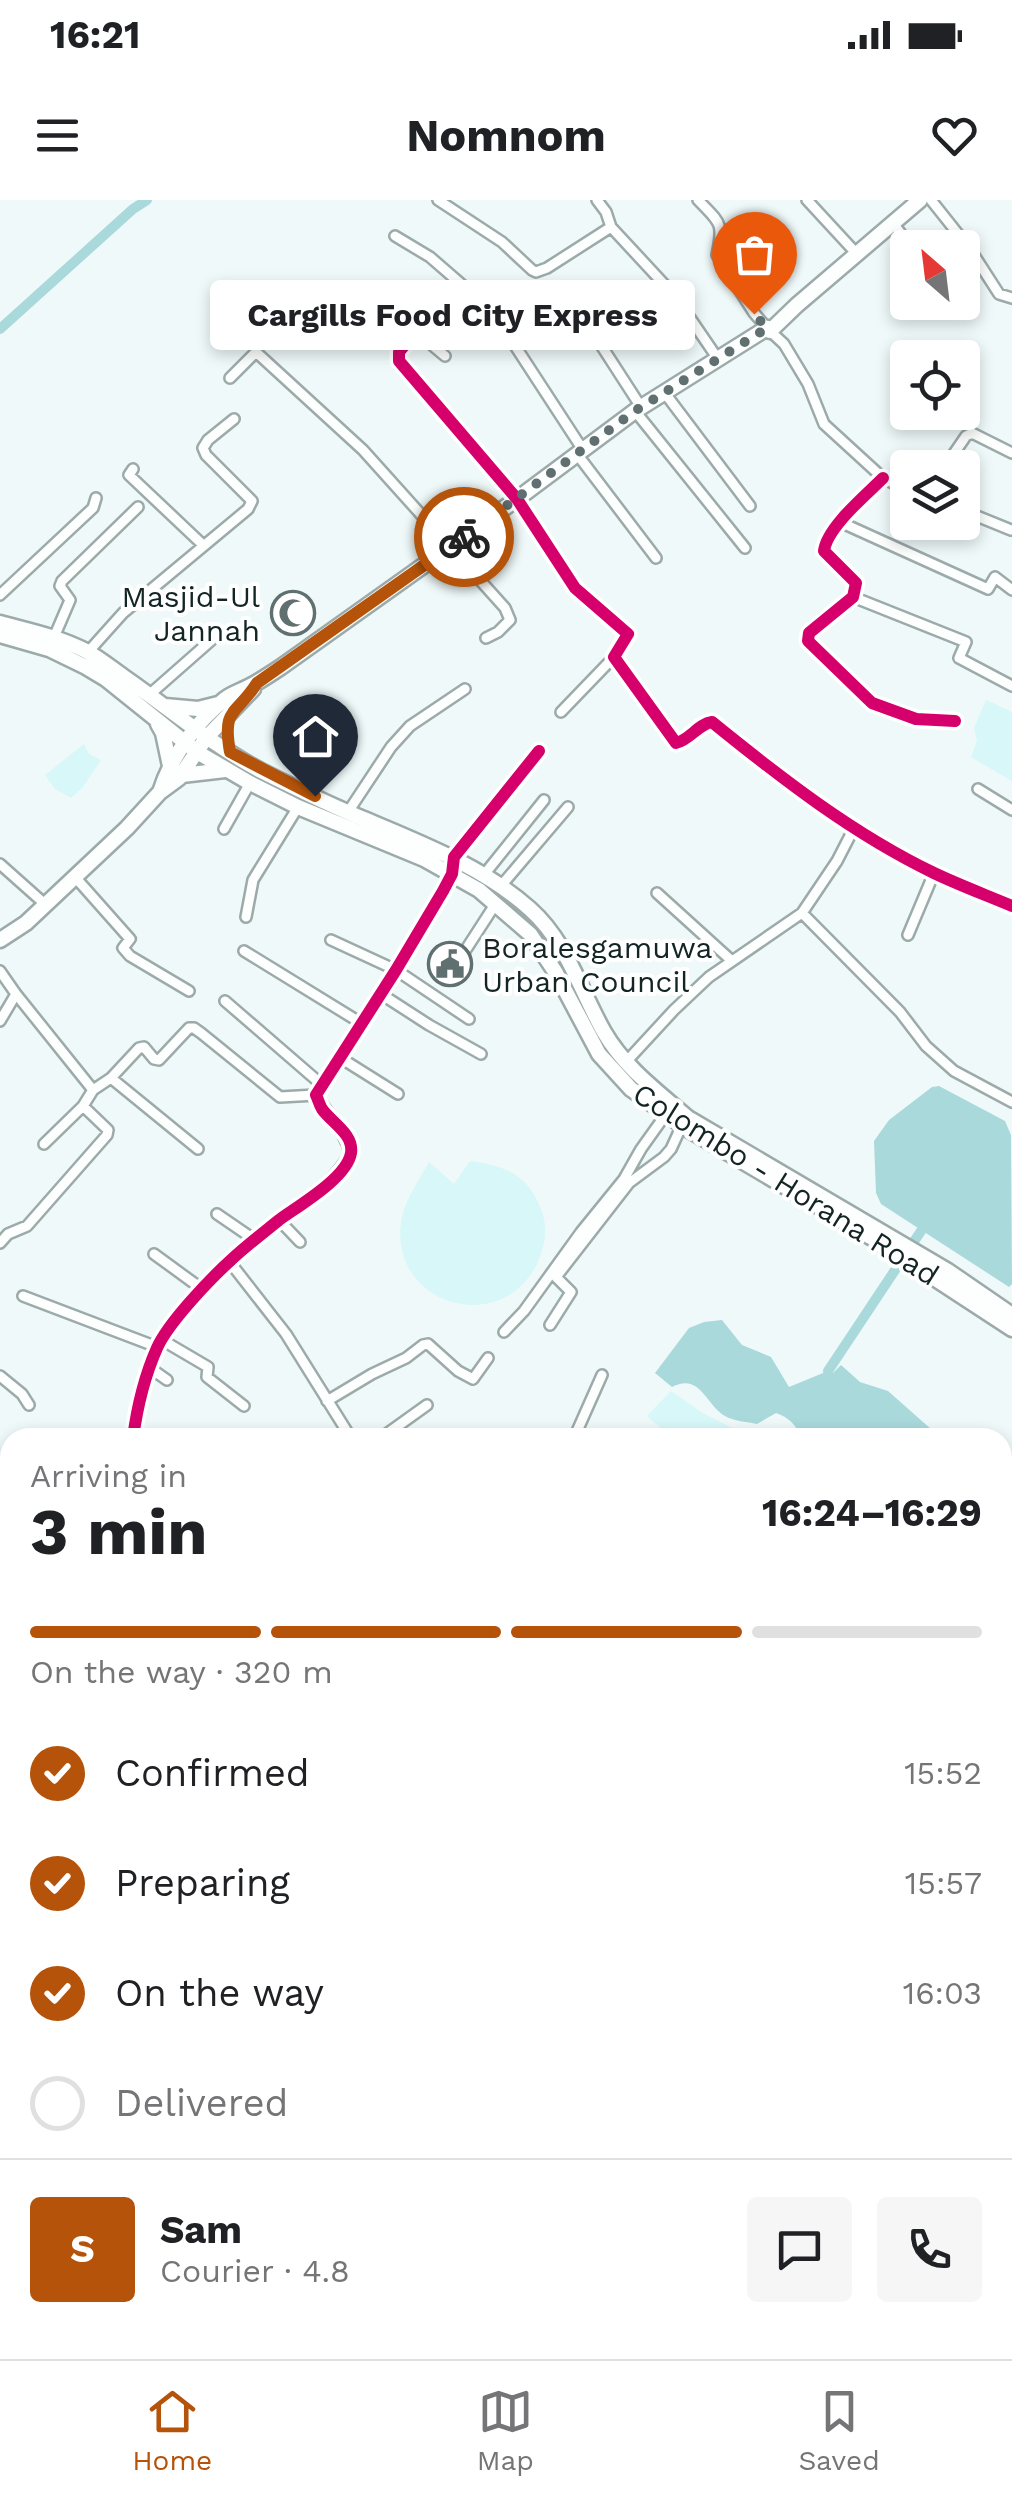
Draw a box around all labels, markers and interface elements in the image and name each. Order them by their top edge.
text: 16:21 [50,13,140,57]
icon: menu [30,108,85,163]
icon: heart [927,108,982,163]
text: Nomnom [406,109,606,162]
pin [712,212,797,315]
icon: bag [727,227,782,282]
north arrow [890,230,980,320]
map controls [890,230,980,540]
callout: Cargills Food City Express [209,279,694,349]
text: Cargills Food City Express [247,296,658,334]
button: locate [890,340,980,430]
button: layers [890,450,980,540]
courier [414,487,514,587]
icon: bike [437,510,492,565]
place label: Masjid-Ul Jannah [121,579,260,648]
mosque icon: Masjid-Ul Jannah [270,590,316,636]
pin [273,694,358,797]
icon: home [288,709,343,764]
place label: Boralesgamuwa Urban Council [482,930,712,999]
public building icon: Boralesgamuwa Urban Council [427,941,473,987]
street label: Colombo - Horana Road [627,1075,945,1293]
text: Arriving in [30,1457,187,1495]
text: 16:24–16:29 [762,1491,982,1535]
text: 3 min [30,1494,208,1570]
text: On the way · 320 m [30,1653,333,1691]
icon: check [30,1746,85,1801]
text: Confirmed [115,1751,310,1795]
text: 15:52 [904,1754,982,1792]
icon: check [30,1856,85,1911]
text: Preparing [115,1861,290,1905]
text: 15:57 [905,1864,982,1902]
icon: check [30,1966,85,2021]
text: On the way [115,1971,324,2015]
text: 16:03 [903,1974,982,2012]
text: Delivered [115,2081,288,2125]
button: chat [747,2197,852,2302]
button: phone [877,2197,982,2302]
text: Sam [160,2208,242,2252]
text: S [70,2227,95,2271]
text: Courier · 4.8 [160,2252,350,2290]
tab: Home [132,2384,212,2477]
tab: Map [477,2384,534,2477]
tab: Saved [798,2384,880,2477]

